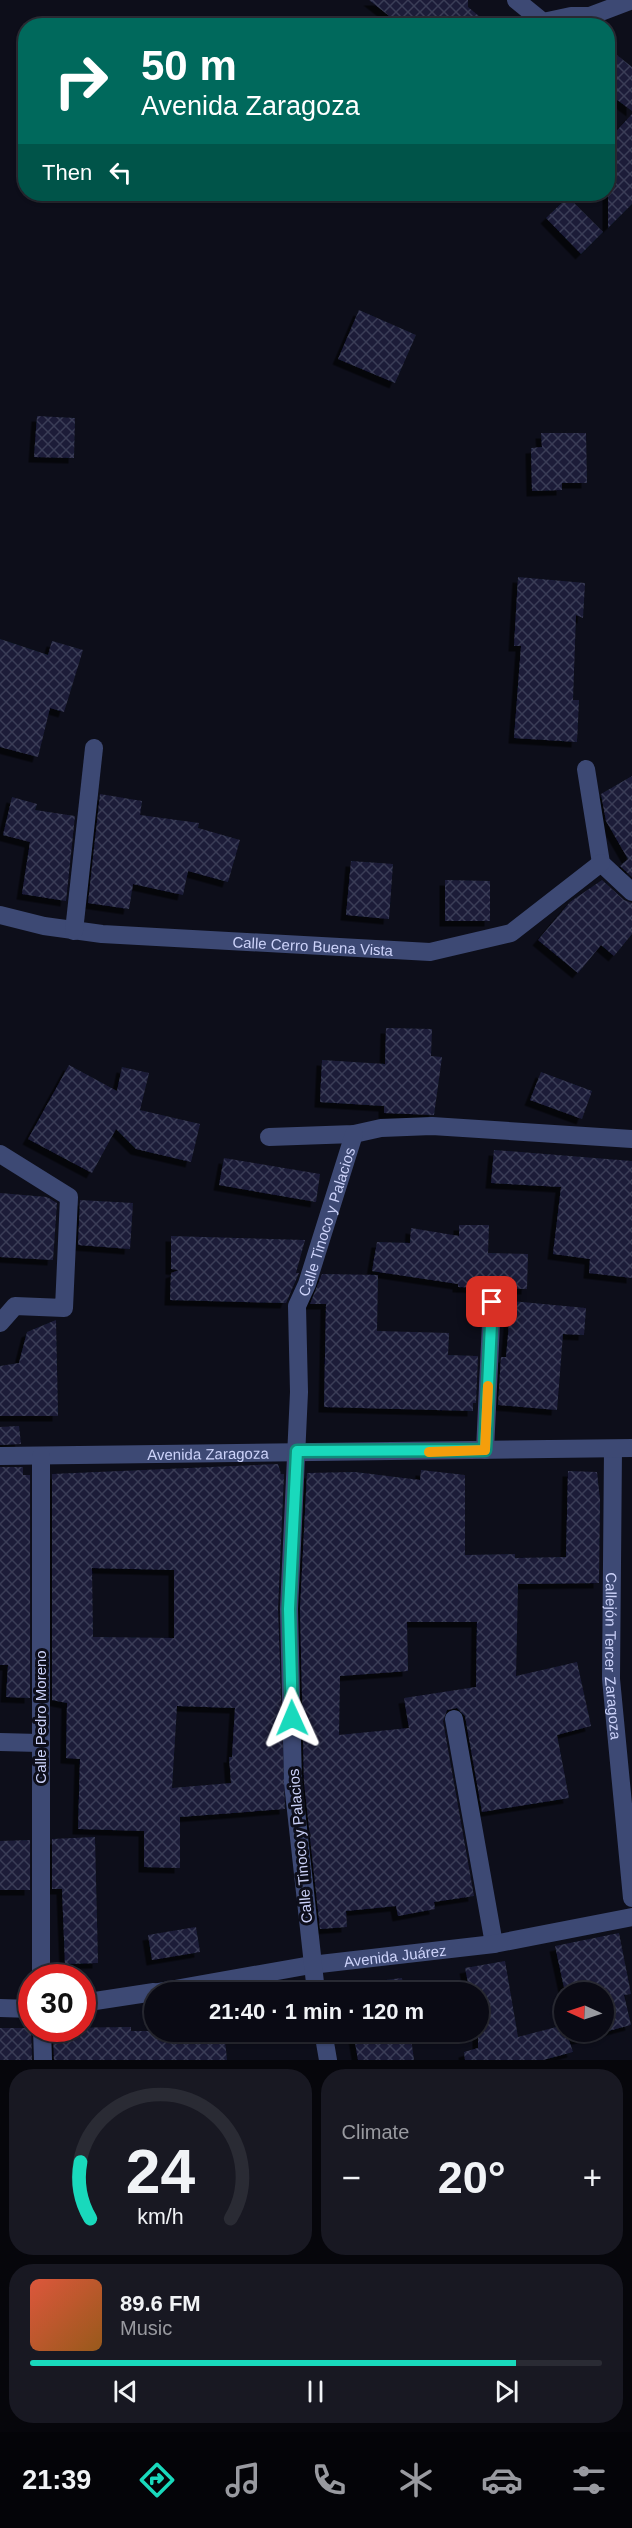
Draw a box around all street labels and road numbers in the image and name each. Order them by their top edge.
street label: Calle Cerro Buena Vista [232,933,394,958]
street label: Calle Tinoco y Palacios [294,1145,358,1299]
street label: Avenida Zaragoza [147,1444,270,1463]
street label: Callejón Tercer Zaragoza [602,1572,625,1741]
street label: Calle Pedro Moreno [32,1650,49,1784]
street label: Calle Tinoco y Palacios [285,1768,315,1924]
street label: Avenida Juárez [343,1941,447,1970]

